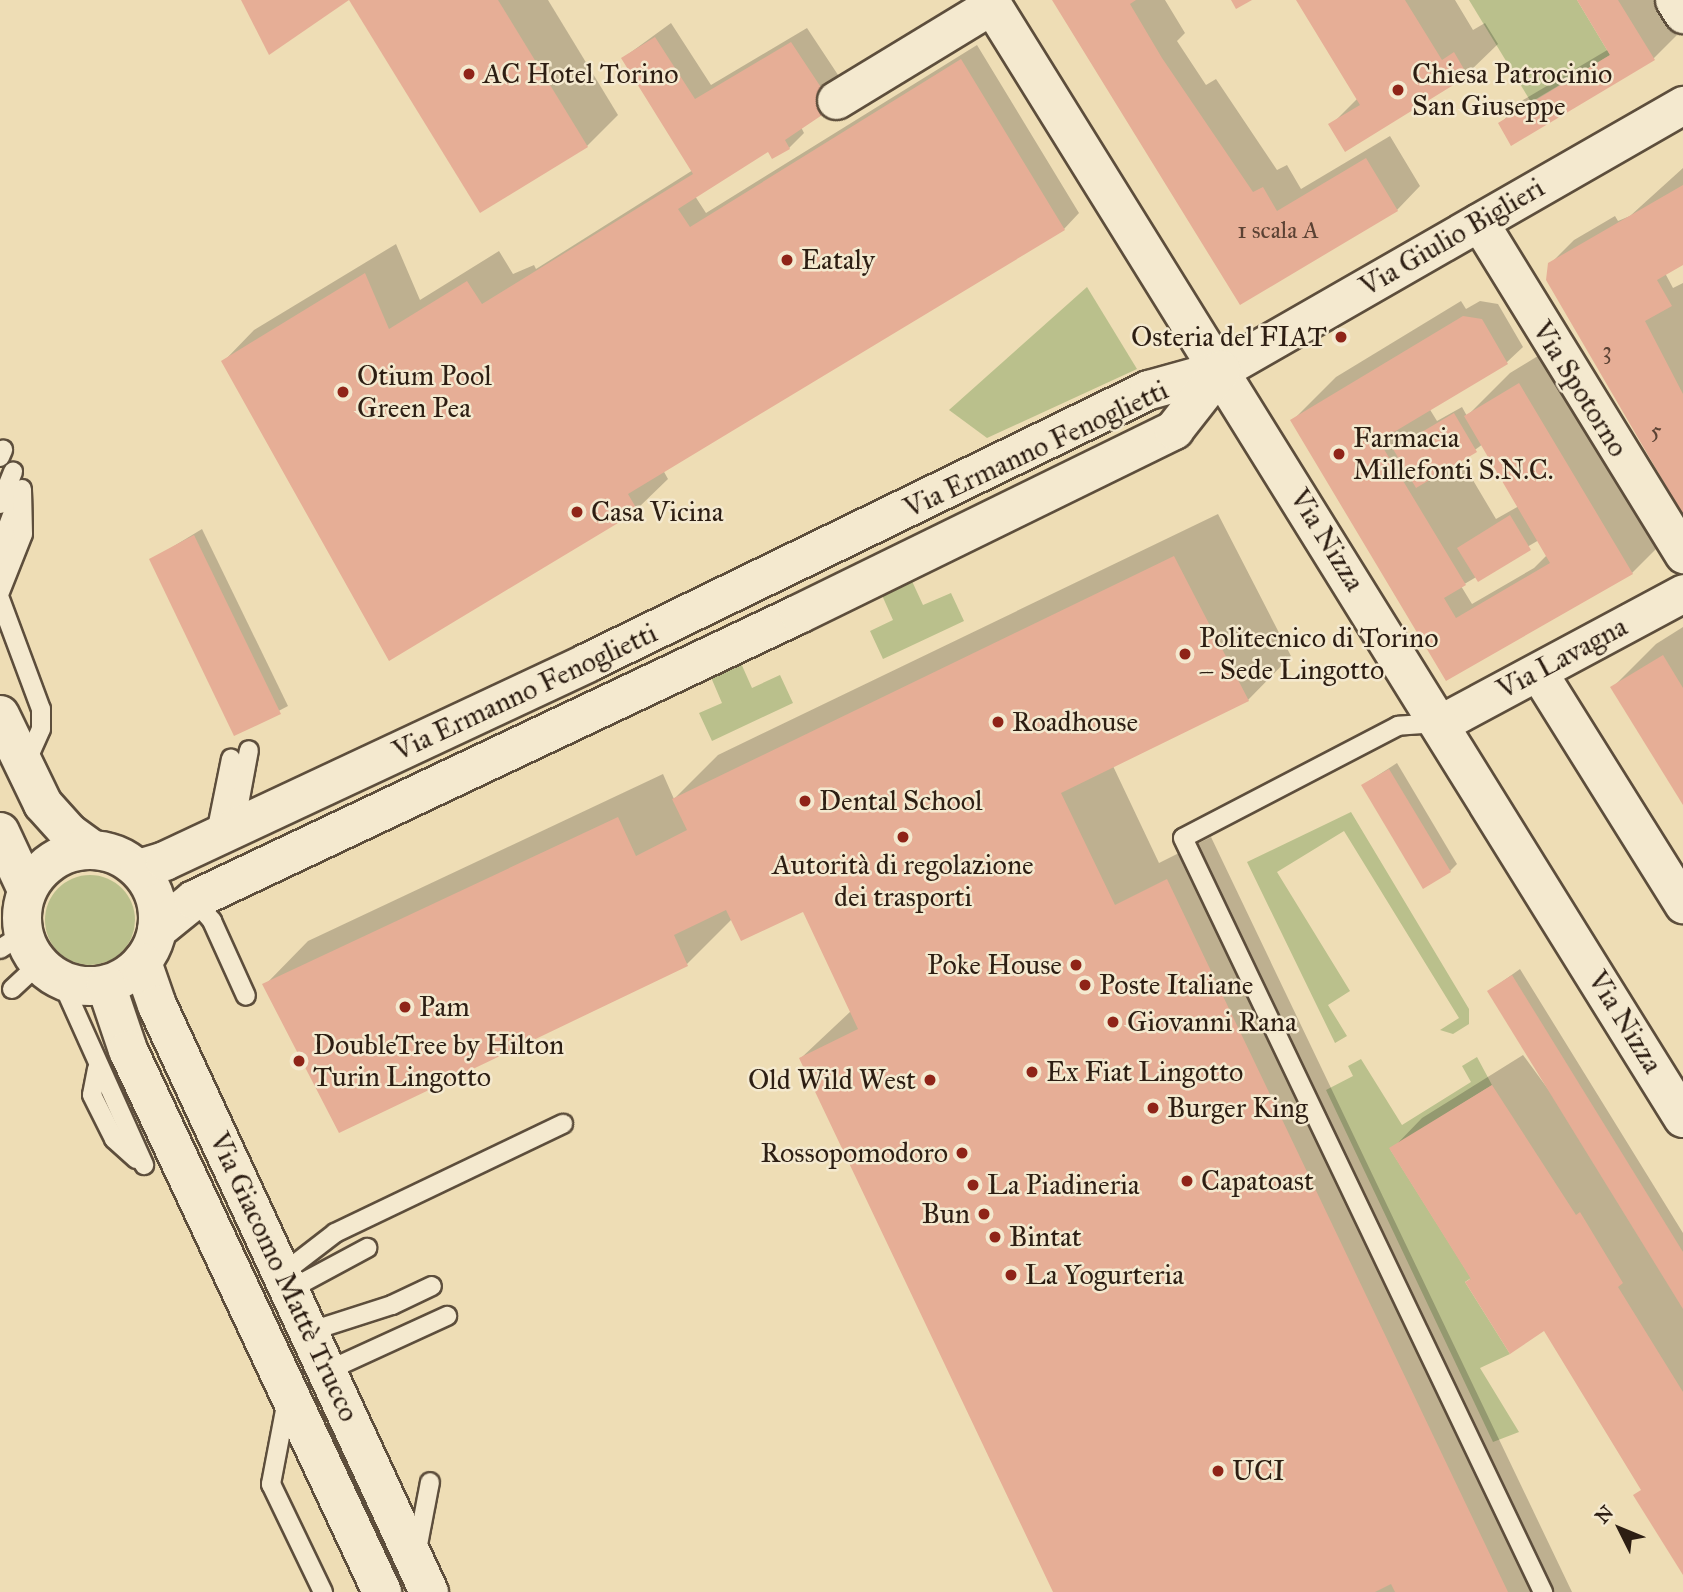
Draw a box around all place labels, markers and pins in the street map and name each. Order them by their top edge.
place label: AC Hotel Torino [483,57,678,91]
place label: Chiesa Patrocinio San Giuseppe [1412,57,1612,123]
marker: AC Hotel Torino [461,66,477,82]
marker: Chiesa Patrocinio San Giuseppe [1390,82,1406,98]
place label: Eataly [801,243,875,277]
marker: Eataly [779,252,795,268]
place label: Osteria del FIAT [1131,320,1327,354]
marker: Osteria del FIAT [1333,329,1349,345]
place label: Otium Pool Green Pea [357,359,492,425]
marker: Otium Pool Green Pea [335,384,351,400]
place label: Farmacia Millefonti S.N.C. [1353,421,1554,487]
marker: Farmacia Millefonti S.N.C. [1331,446,1347,462]
place label: Casa Vicina [591,495,724,529]
marker: Casa Vicina [569,504,585,520]
place label: Politecnico di Torino – Sede Lingotto [1199,621,1439,687]
marker: Politecnico di Torino – Sede Lingotto [1177,646,1193,662]
place label: Roadhouse [1012,705,1138,739]
marker: Roadhouse [990,714,1006,730]
place label: Dental School [819,784,983,818]
marker: Dental School [797,793,813,809]
marker: Autorità di regolazione dei trasporti [895,829,911,845]
place label: Autorità di regolazione dei trasporti [772,848,1034,914]
place label: Poke House [927,948,1062,982]
marker: Poke House [1068,957,1084,973]
place label: Poste Italiane [1099,968,1254,1002]
marker: Poste Italiane [1077,977,1093,993]
place label: Pam [419,990,470,1024]
marker: Pam [397,999,413,1015]
place label: Giovanni Rana [1127,1005,1297,1039]
marker: Giovanni Rana [1105,1014,1121,1030]
place label: DoubleTree by Hilton Turin Lingotto [313,1028,564,1094]
marker: DoubleTree by Hilton Turin Lingotto [291,1053,307,1069]
place label: Ex Fiat Lingotto [1046,1055,1243,1089]
place label: Old Wild West [748,1063,916,1097]
marker: Ex Fiat Lingotto [1024,1064,1040,1080]
marker: Old Wild West [922,1072,938,1088]
place label: Burger King [1167,1091,1308,1125]
marker: Burger King [1145,1100,1161,1116]
place label: Rossopomodoro [761,1136,948,1170]
marker: Rossopomodoro [954,1145,970,1161]
place label: Capatoast [1201,1164,1314,1198]
place label: La Piadineria [987,1168,1140,1202]
marker: Capatoast [1179,1173,1195,1189]
marker: La Piadineria [965,1177,981,1193]
place label: Bun [921,1197,970,1231]
marker: Bun [976,1206,992,1222]
place label: Bintat [1009,1220,1082,1254]
marker: Bintat [987,1229,1003,1245]
place label: La Yogurteria [1025,1258,1184,1292]
marker: La Yogurteria [1003,1267,1019,1283]
place label: UCI [1232,1454,1285,1488]
marker: UCI [1210,1463,1226,1479]

